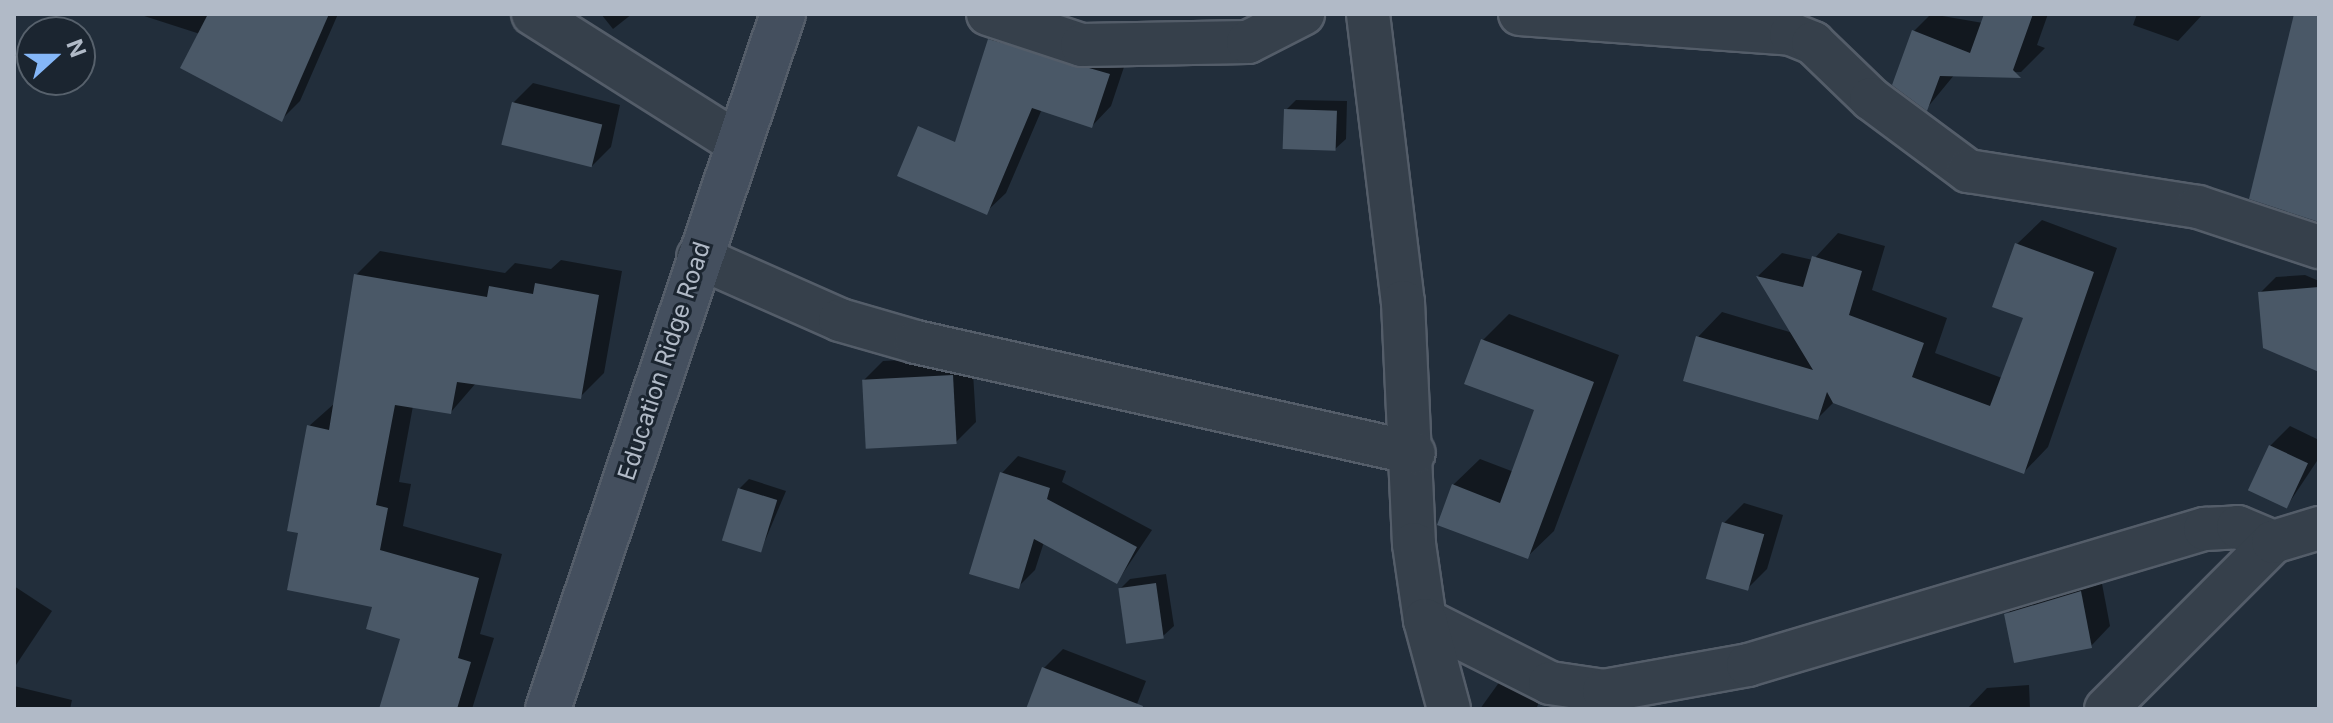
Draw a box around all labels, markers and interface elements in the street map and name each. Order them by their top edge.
north arrow [16,16,96,96]
text: N [61,36,92,61]
street label: Education Ridge Road [612,238,716,484]

